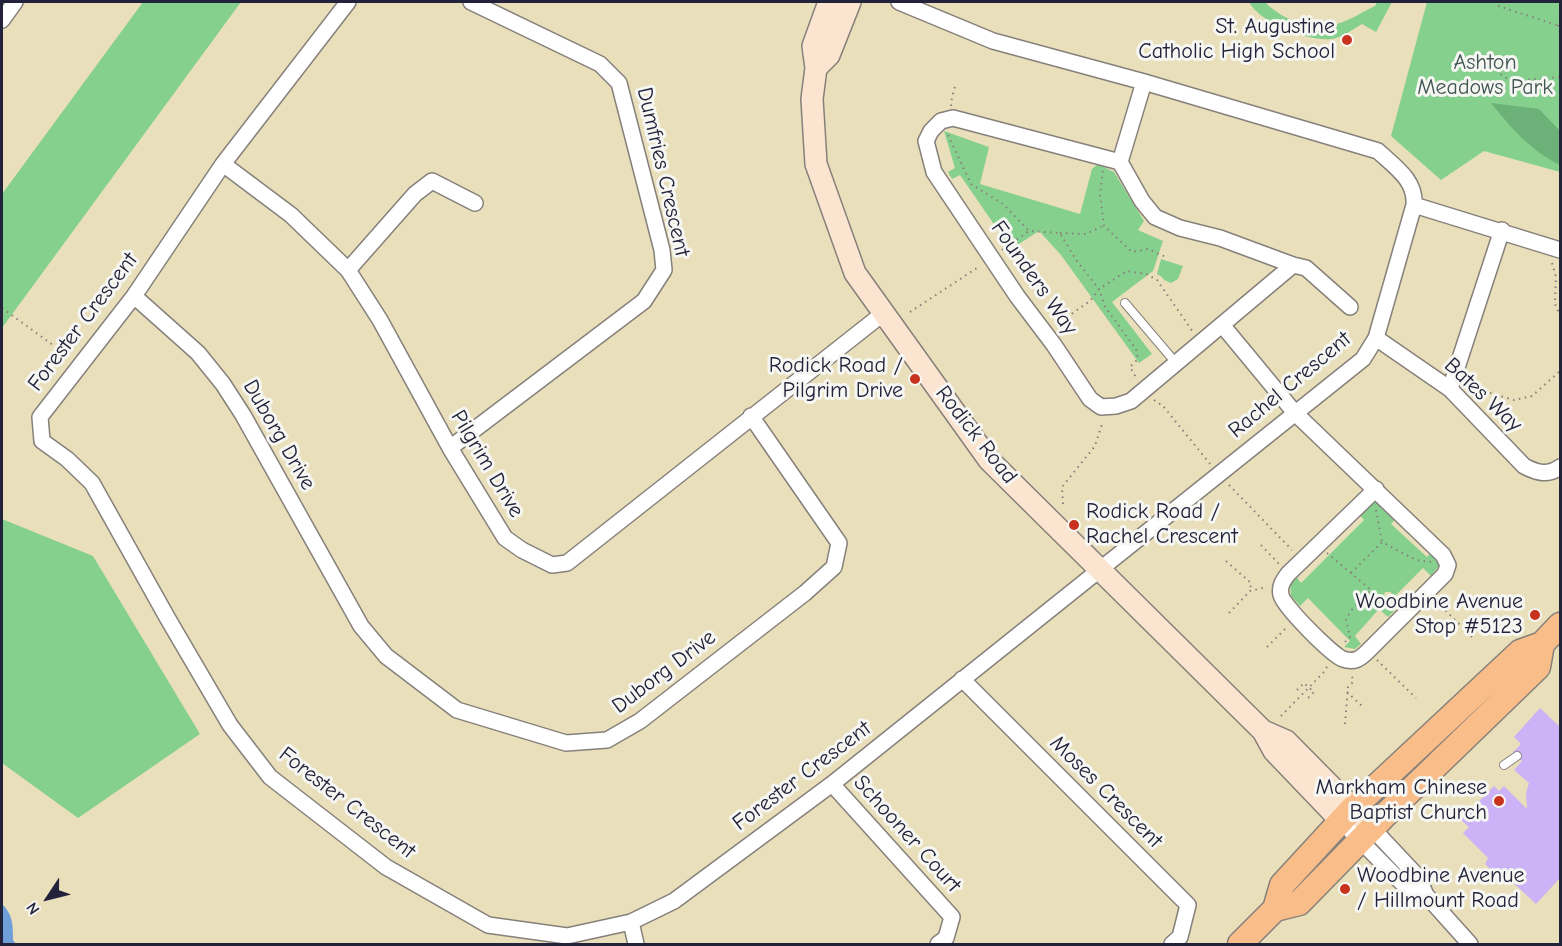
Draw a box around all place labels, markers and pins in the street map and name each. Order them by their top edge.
place label: St. Augustine Catholic High School [1138,14,1335,66]
marker: St. Augustine Catholic High School [1340,33,1354,47]
place label: Rodick Road / Pilgrim Drive [769,353,903,404]
marker: Rodick Road / Pilgrim Drive [908,372,922,386]
place label: Rodick Road / Rachel Crescent [1086,499,1238,550]
marker: Rodick Road / Rachel Crescent [1067,518,1081,532]
place label: Woodbine Avenue Stop #5123 [1356,589,1523,640]
marker: Woodbine Avenue Stop #5123 [1528,608,1542,622]
place label: Markham Chinese Baptist Church [1316,775,1487,826]
marker: Markham Chinese Baptist Church [1492,794,1506,808]
place label: Woodbine Avenue / Hillmount Road [1357,863,1524,914]
marker: Woodbine Avenue / Hillmount Road [1338,882,1352,896]

